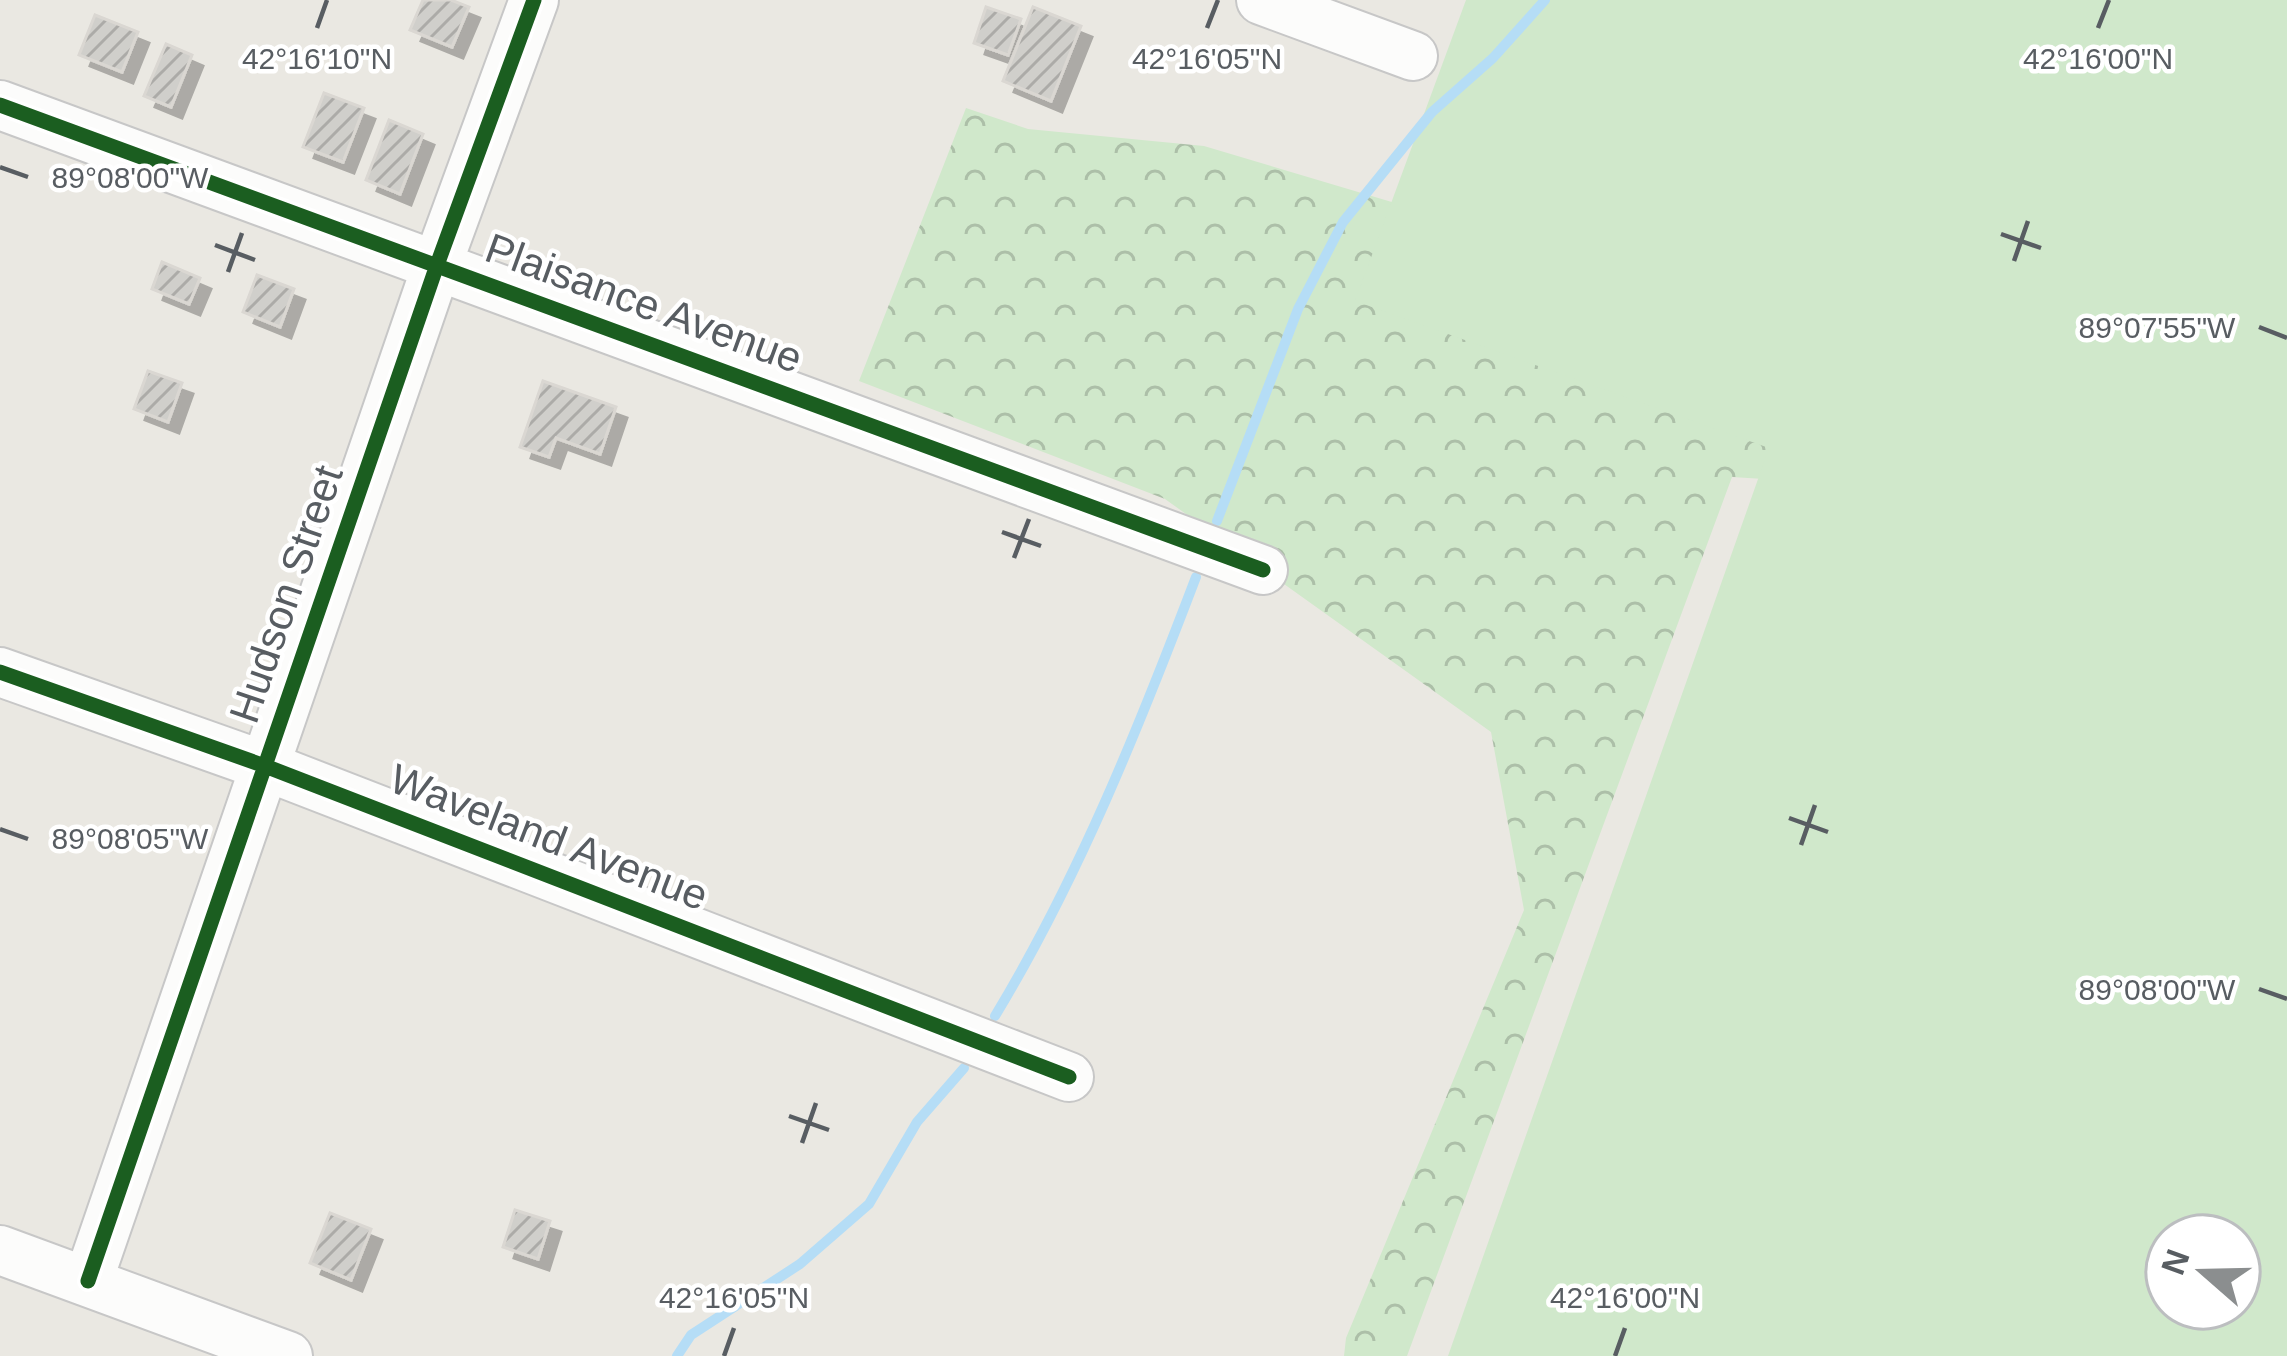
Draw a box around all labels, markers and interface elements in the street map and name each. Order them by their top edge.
text: 42°16'10"N [242,42,392,75]
text: 42°16'05"N [1132,42,1282,75]
text: 42°16'00"N [2023,42,2173,75]
text: 89°08'00"W [52,161,209,194]
street label: Plaisance Avenue [479,224,809,382]
text: 89°07'55"W [2079,311,2236,344]
street label: Hudson Street [220,459,352,729]
street label: Waveland Avenue [384,755,714,919]
text: 89°08'05"W [52,822,209,855]
text: 89°08'00"W [2079,973,2236,1006]
north arrow [2143,1212,2263,1332]
text: N [2154,1244,2197,1279]
text: 42°16'05"N [659,1281,809,1314]
text: 42°16'00"N [1550,1281,1700,1314]

